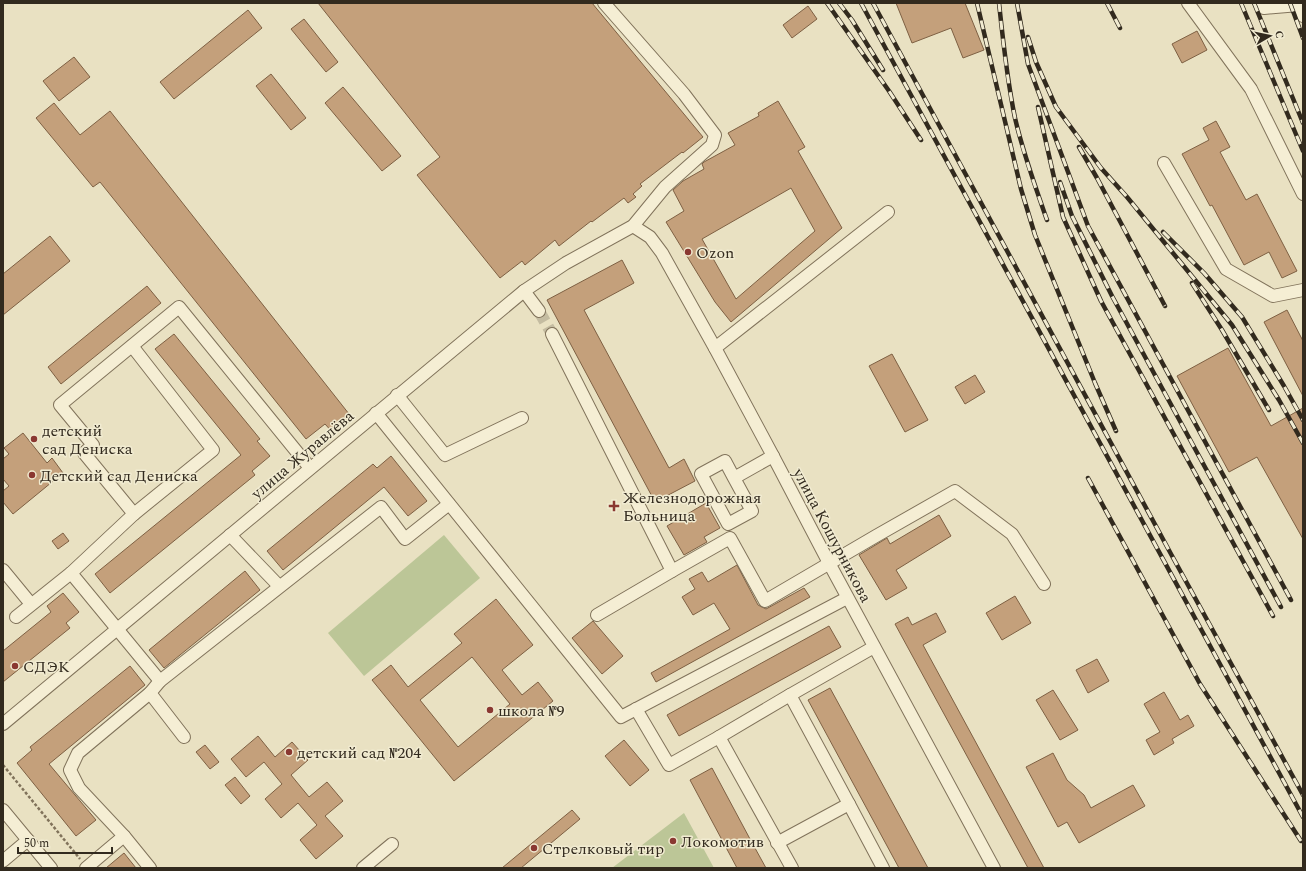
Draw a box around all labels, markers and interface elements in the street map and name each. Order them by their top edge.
north arrow [1250,16,1290,56]
text: С [1270,29,1288,40]
place label: Ozon [696,241,734,265]
marker: Ozon [683,247,693,257]
street label: улица Журавлёва [245,404,360,506]
place label: детский сад Дениска [42,419,133,461]
marker: детский сад Дениска [29,434,39,444]
street label: улица Кошурникова [786,463,878,607]
place label: Детский сад Дениска [40,464,198,488]
marker: Детский сад Дениска [27,470,37,480]
place label: Железнодорожная Больница [623,486,761,528]
marker: Железнодорожная Больница [608,500,620,512]
place label: СДЭК [23,655,70,679]
marker: СДЭК [10,661,20,671]
place label: школа №9 [498,699,565,723]
marker: школа №9 [485,705,495,715]
place label: детский сад №204 [297,741,421,765]
marker: детский сад №204 [284,747,294,757]
scale bar [18,829,112,855]
place label: Локомотив [681,830,764,854]
text: 50 m [24,834,49,853]
marker: Локомотив [668,836,678,846]
place label: Стрелковый тир [542,837,664,861]
marker: Стрелковый тир [529,843,539,853]

